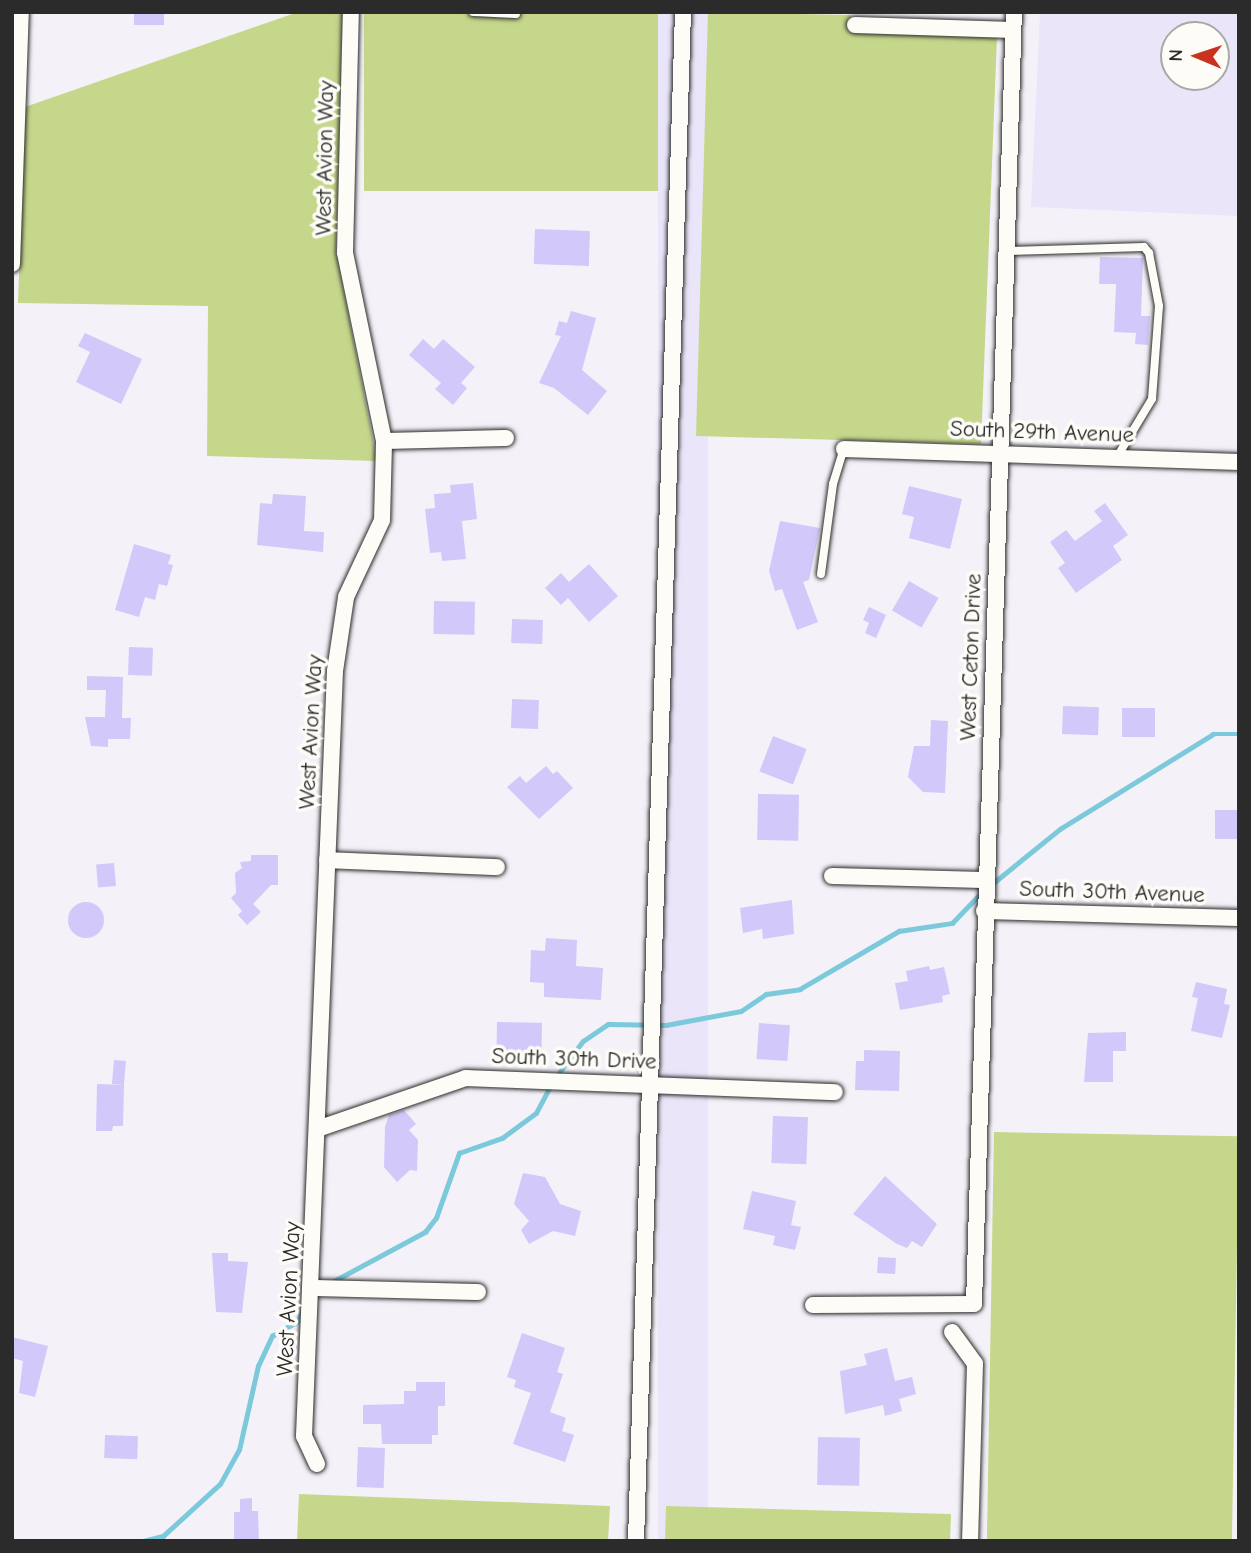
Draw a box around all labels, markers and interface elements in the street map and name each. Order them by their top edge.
north arrow [1160,21,1230,91]
text: N [1165,49,1187,62]
street label: West Avion Way [310,80,340,236]
street label: South 29th Avenue [950,415,1134,449]
street label: West Ceton Drive [954,573,988,741]
street label: West Avion Way [293,654,329,810]
street label: South 30th Avenue [1019,875,1205,909]
street label: South 30th Drive [491,1042,657,1076]
street label: West Avion Way [271,1221,307,1377]

